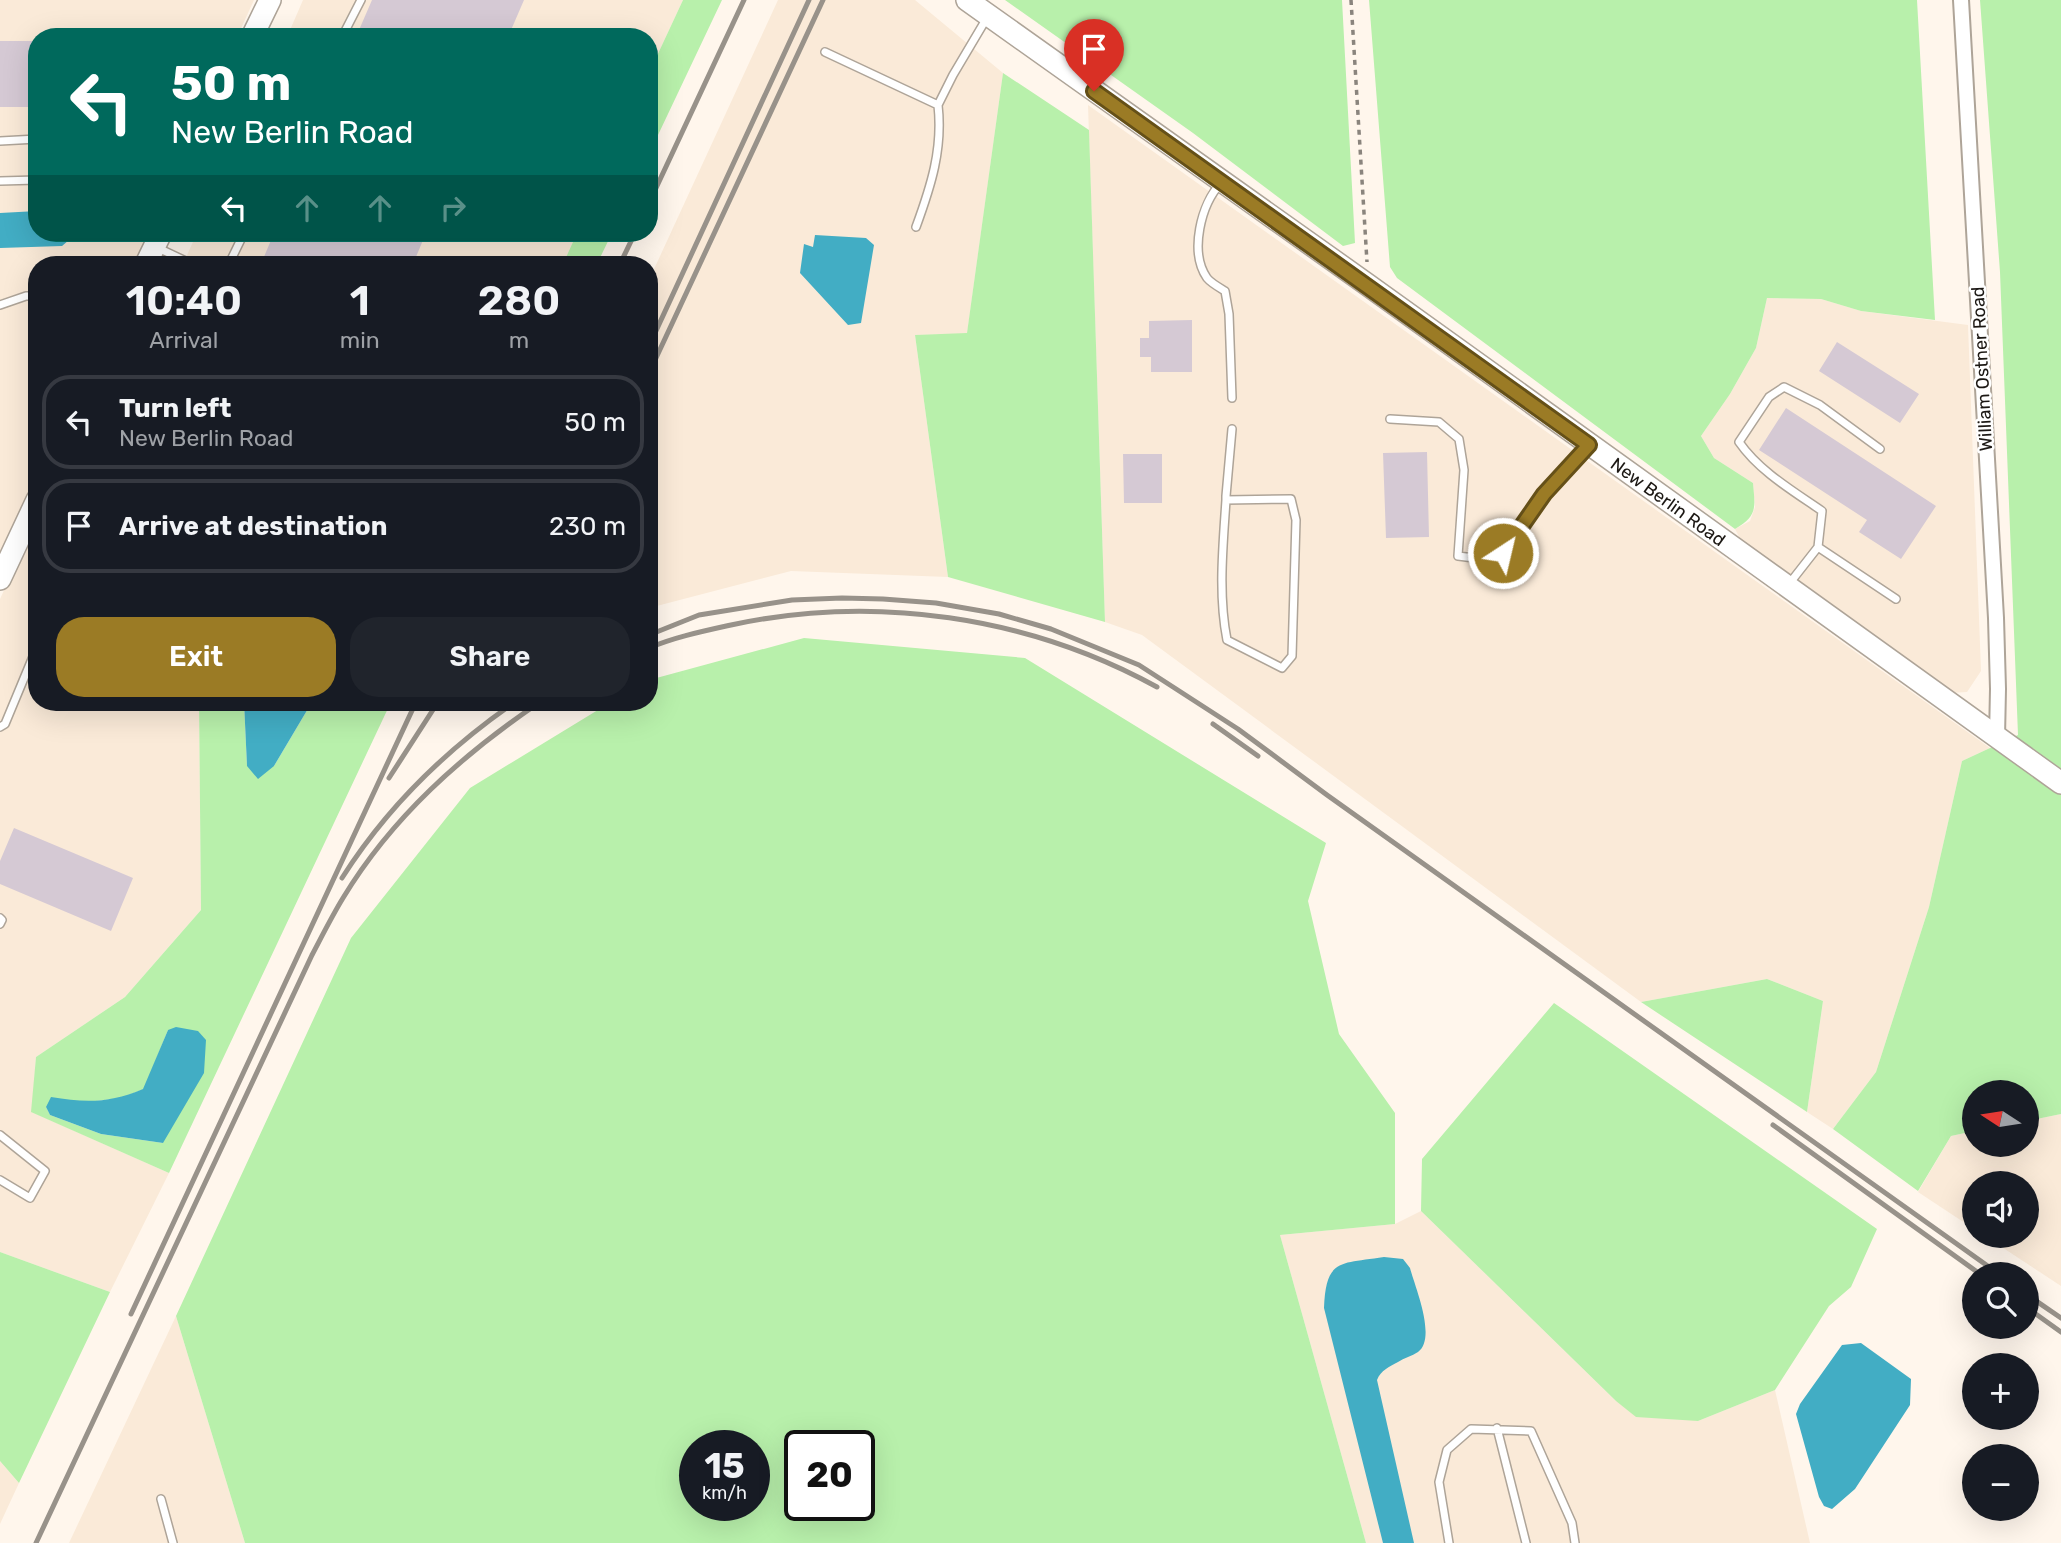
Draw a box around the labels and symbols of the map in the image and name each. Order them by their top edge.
pin [1064,19,1124,91]
street label: William Ostner Road [1967,286,1997,452]
street label: New Berlin Road [1606,453,1730,551]
position arrow [1466,516,1540,590]
north arrow [1962,1080,2039,1157]
speed limit sign: 20 [784,1430,875,1521]

